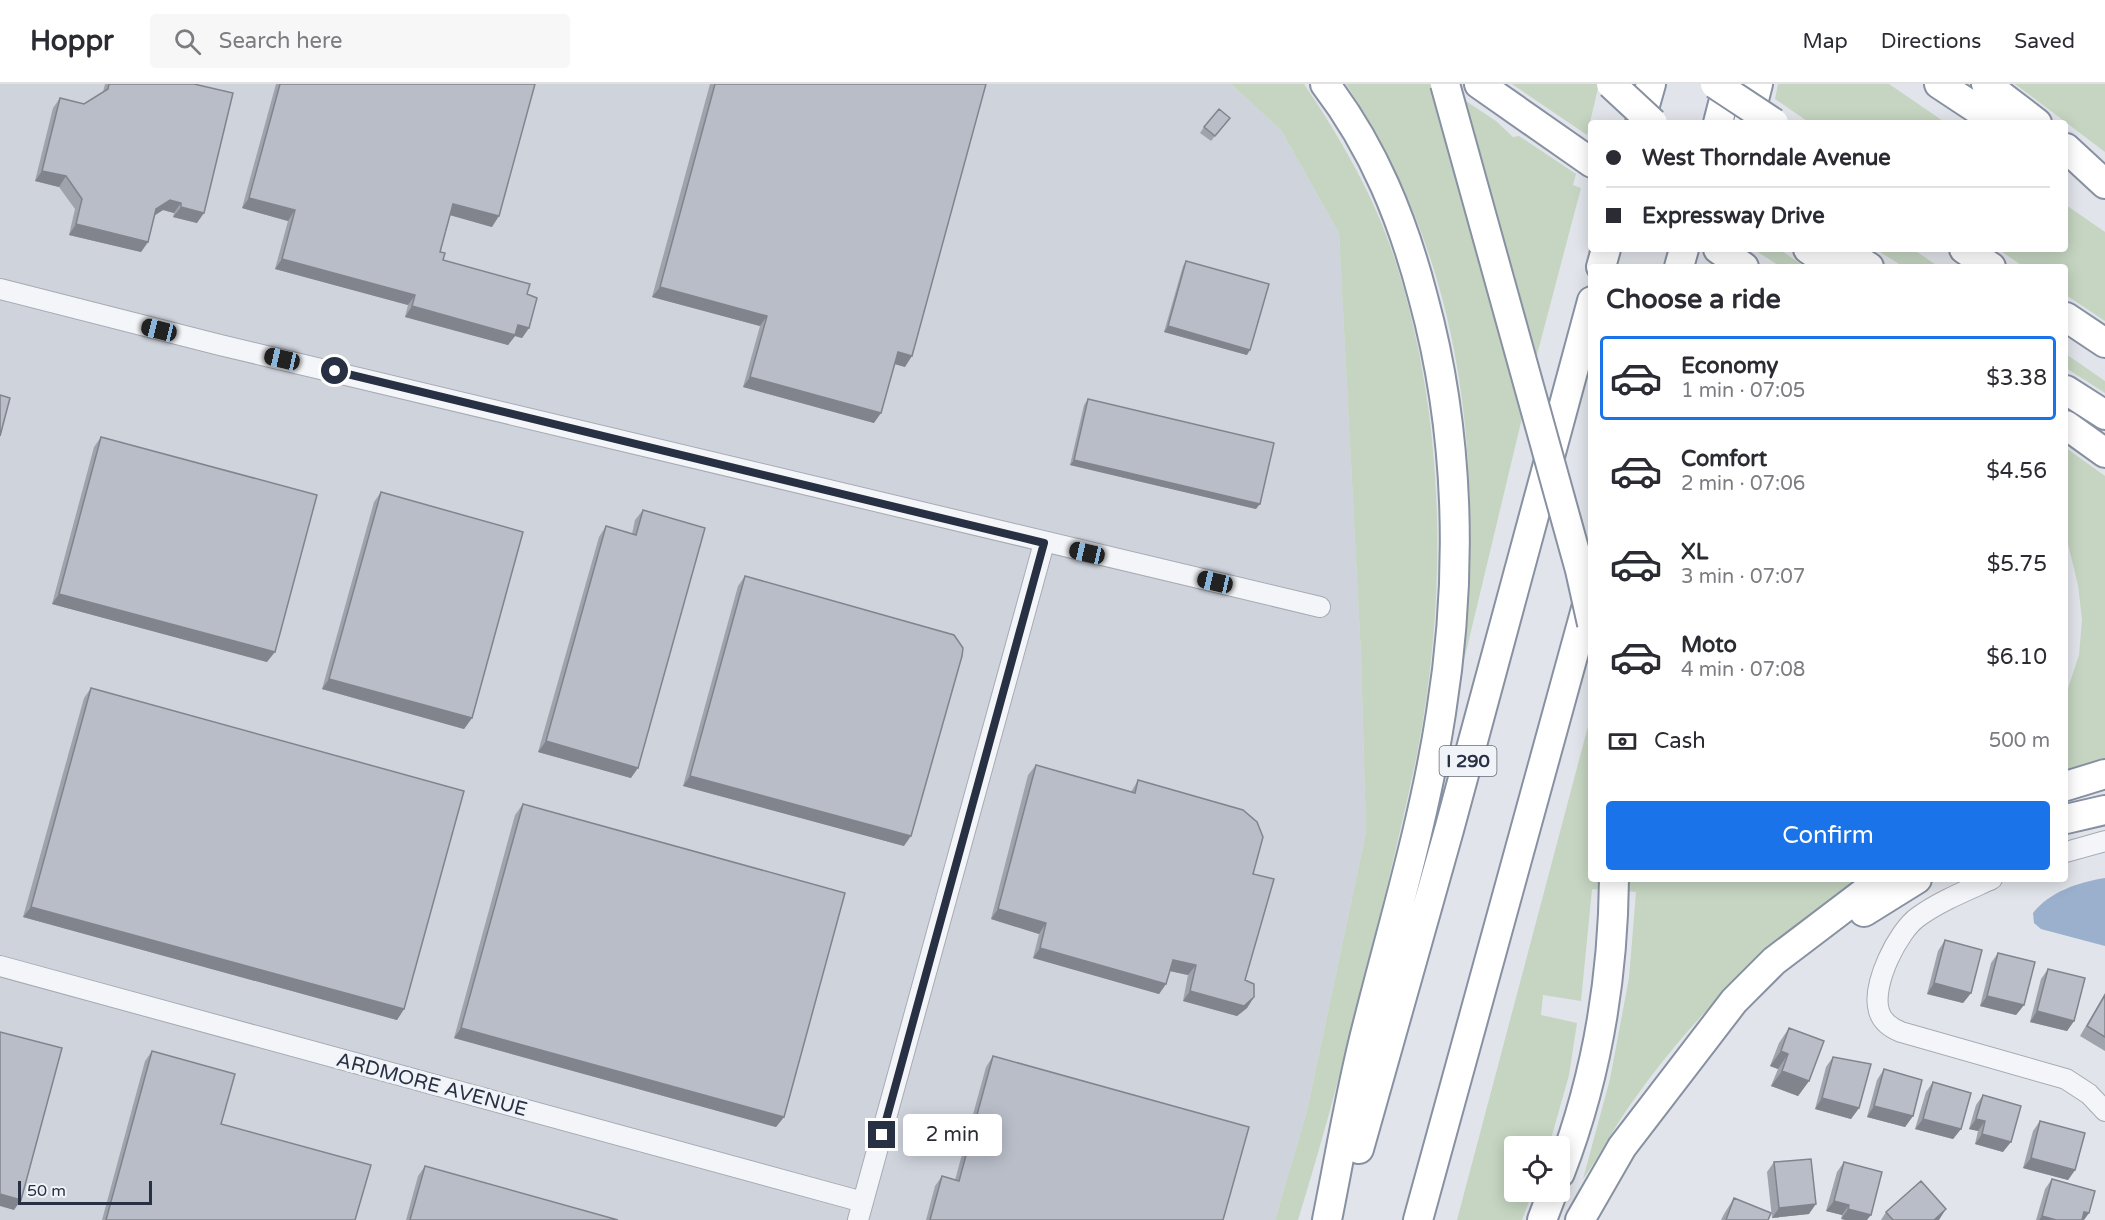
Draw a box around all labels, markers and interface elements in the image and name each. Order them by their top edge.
search box [150,14,570,68]
text: Hoppr [30,24,114,58]
icon: search [171,25,204,58]
text: Search here [219,28,343,54]
text: Map [1802,29,1848,54]
text: Directions [1881,29,1981,54]
text: Saved [2014,29,2075,54]
text: West Thorndale Avenue [1642,145,1891,171]
text: Expressway Drive [1642,203,1825,229]
text: Choose a ride [1606,283,1781,316]
car [139,317,179,343]
car [262,346,302,372]
icon: car [1609,351,1663,405]
text: Economy [1681,353,1778,379]
route start [321,357,348,384]
text: $3.38 [1986,365,2047,391]
text: 1 min · 07:05 [1681,379,1805,403]
icon: car [1609,444,1663,498]
text: Comfort [1681,446,1767,472]
text: $4.56 [1986,458,2047,484]
text: 2 min · 07:06 [1681,472,1805,496]
icon: car [1609,537,1663,591]
text: XL [1681,539,1708,565]
car [1067,540,1107,566]
text: $5.75 [1987,551,2047,577]
text: 3 min · 07:07 [1681,565,1805,589]
car [1195,569,1235,595]
icon: car [1609,630,1663,684]
text: Moto [1681,632,1737,658]
text: $6.10 [1986,644,2047,670]
text: 4 min · 07:08 [1681,658,1805,682]
icon: cash [1606,725,1639,758]
text: Cash [1654,728,1706,754]
text: 500 m [1989,729,2050,753]
road number: I 290 [1440,746,1496,776]
button: Confirm [1606,801,2050,870]
street label: ARDMORE AVENUE [334,1048,530,1122]
callout: 2 min [903,1114,1002,1156]
route end [868,1121,895,1148]
text: 2 min [926,1123,979,1147]
map controls [1504,1136,1570,1202]
button: locate [1504,1136,1570,1202]
scale bar [18,1178,152,1206]
text: 50 m [27,1181,66,1201]

